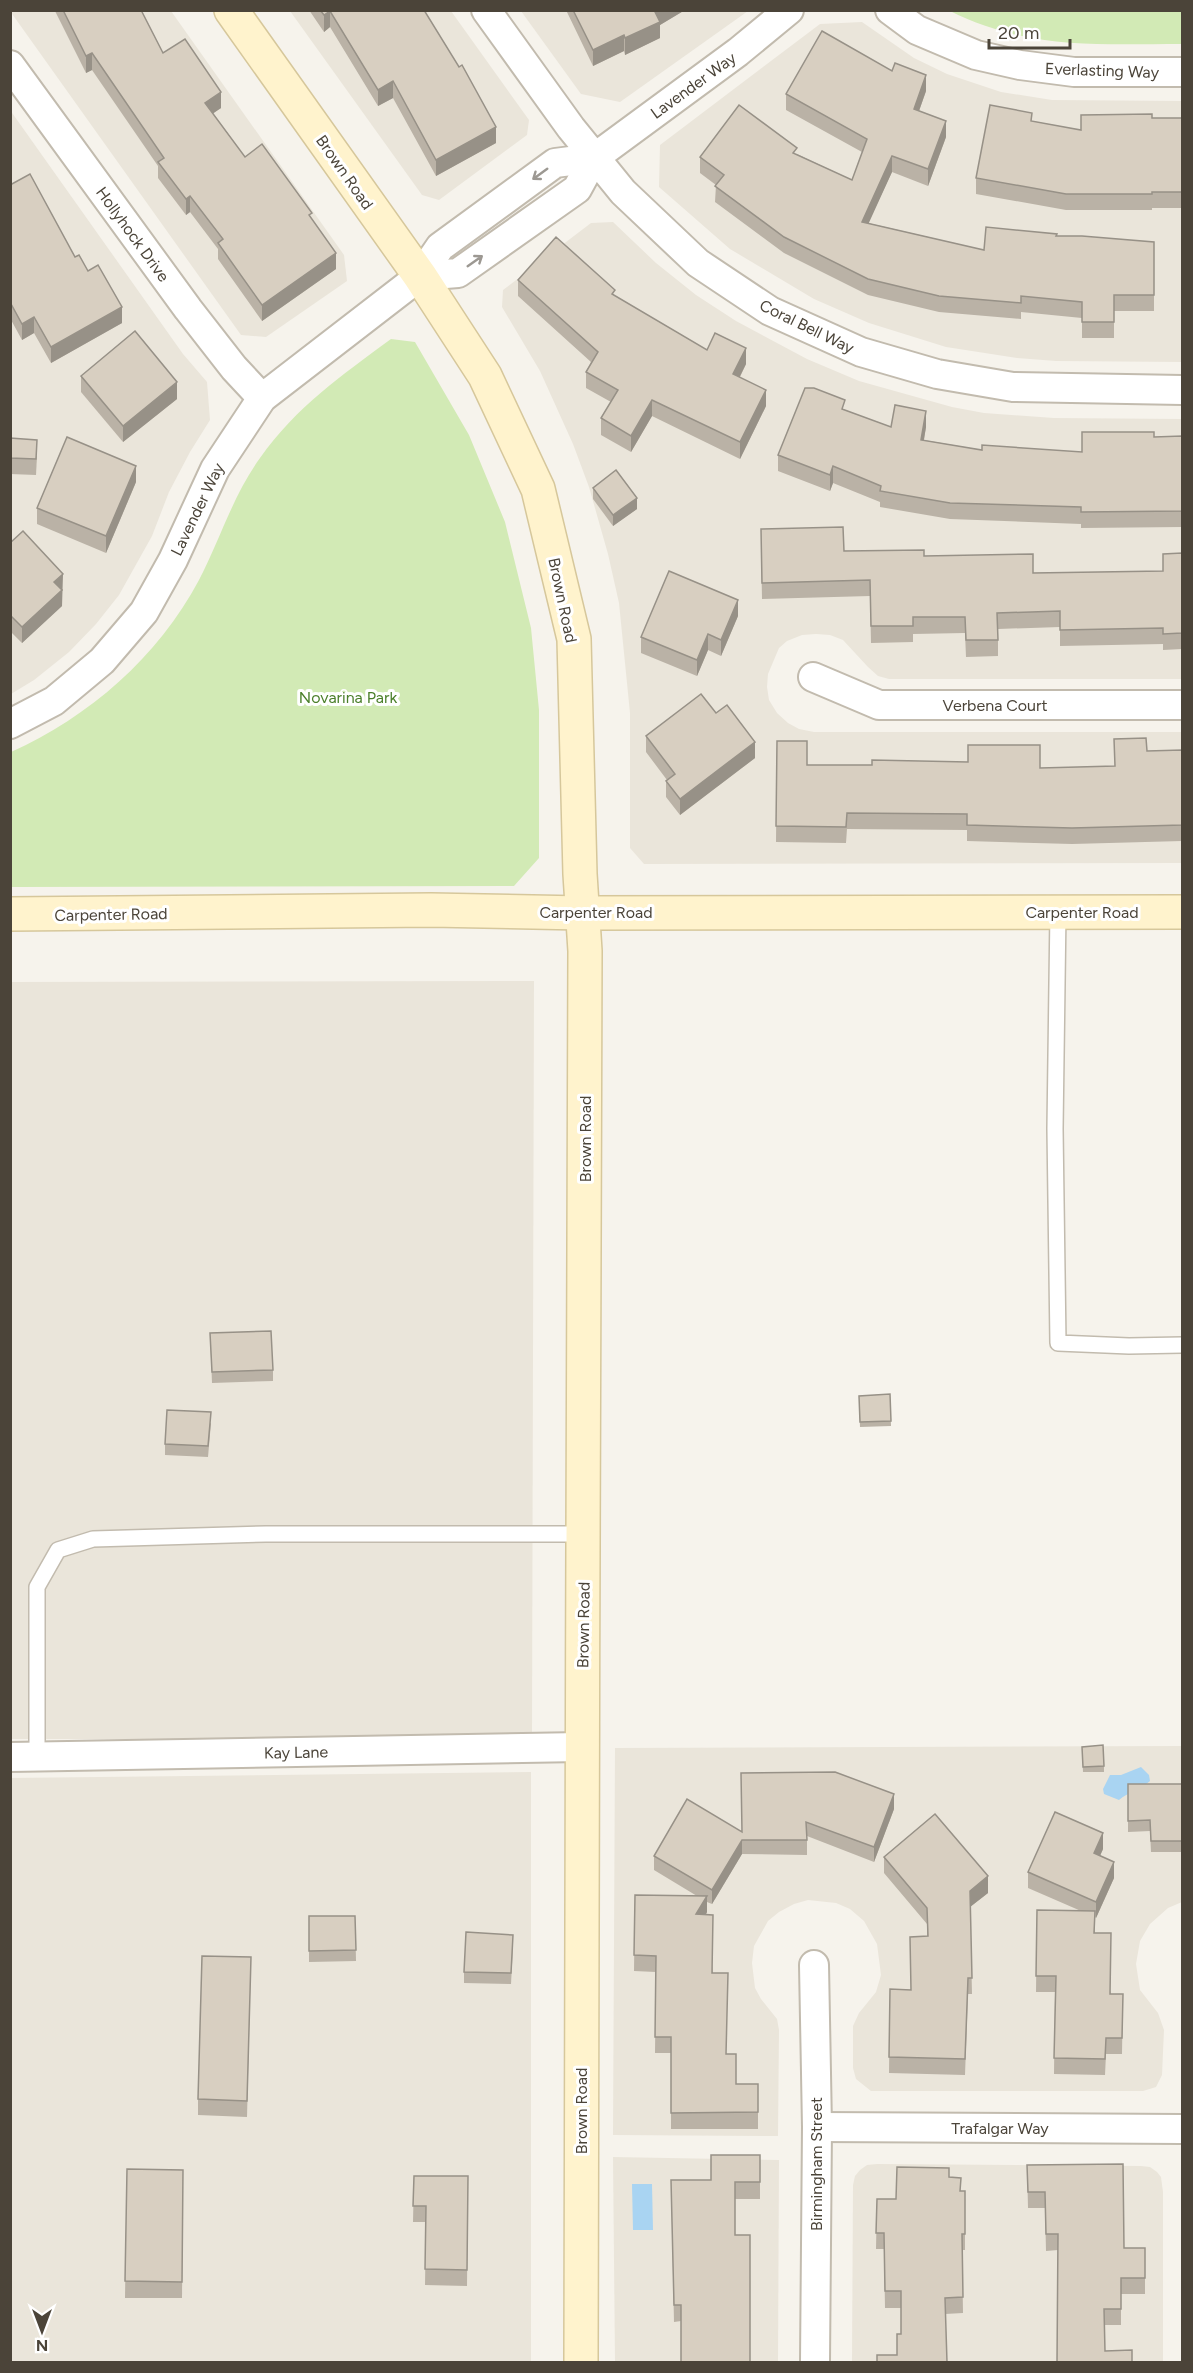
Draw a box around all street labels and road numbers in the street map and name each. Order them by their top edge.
street label: Lavender Way [647,48,740,123]
street label: Everlasting Way [1045,59,1160,82]
street label: Brown Road [312,131,377,213]
street label: Hollyhock Drive [92,183,173,286]
street label: Coral Bell Way [757,295,858,358]
street label: Lavender Way [167,459,228,559]
street label: Brown Road [544,556,581,644]
street label: Verbena Court [943,696,1047,715]
street label: Carpenter Road [539,903,653,922]
street label: Carpenter Road [1025,903,1139,922]
street label: Carpenter Road [54,904,168,925]
street label: Brown Road [576,1096,595,1182]
street label: Brown Road [573,1582,594,1668]
street label: Kay Lane [264,1742,329,1763]
street label: Brown Road [572,2068,591,2154]
street label: Birmingham Street [807,2097,826,2231]
street label: Trafalgar Way [951,2119,1049,2138]

